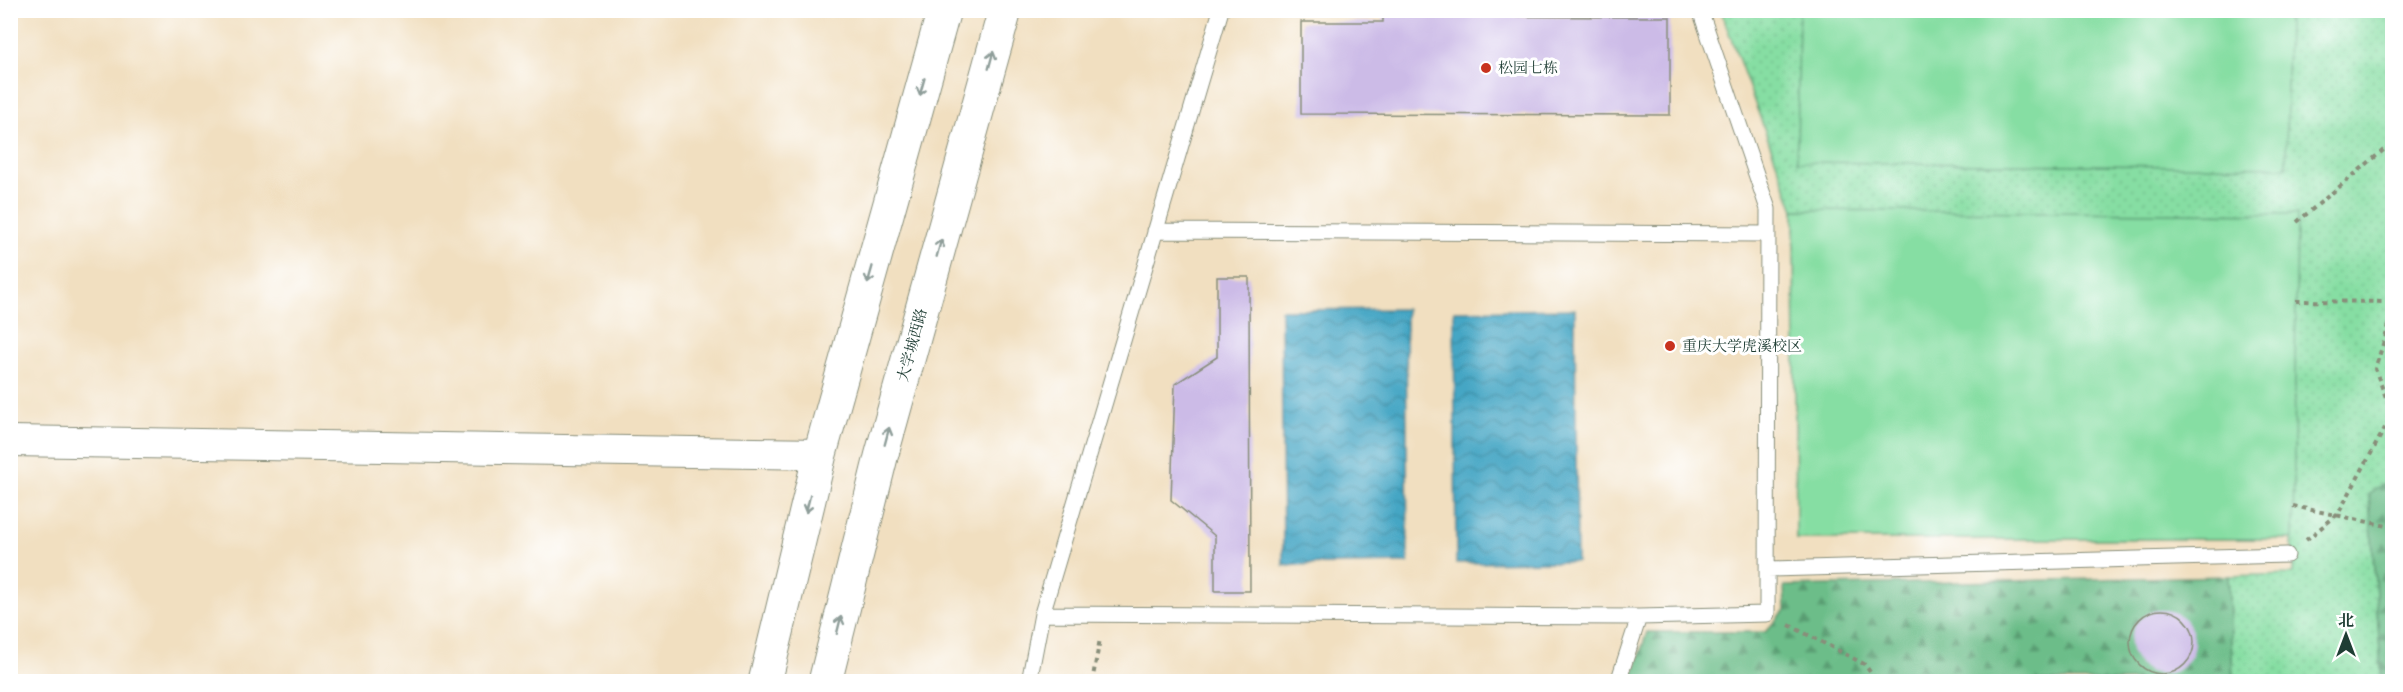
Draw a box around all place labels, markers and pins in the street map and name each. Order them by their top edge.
place label: 松园七栋 [1498,58,1558,77]
marker: 松园七栋 [1479,61,1493,75]
place label: 重庆大学虎溪校区 [1682,336,1802,355]
marker: 重庆大学虎溪校区 [1663,339,1677,353]

